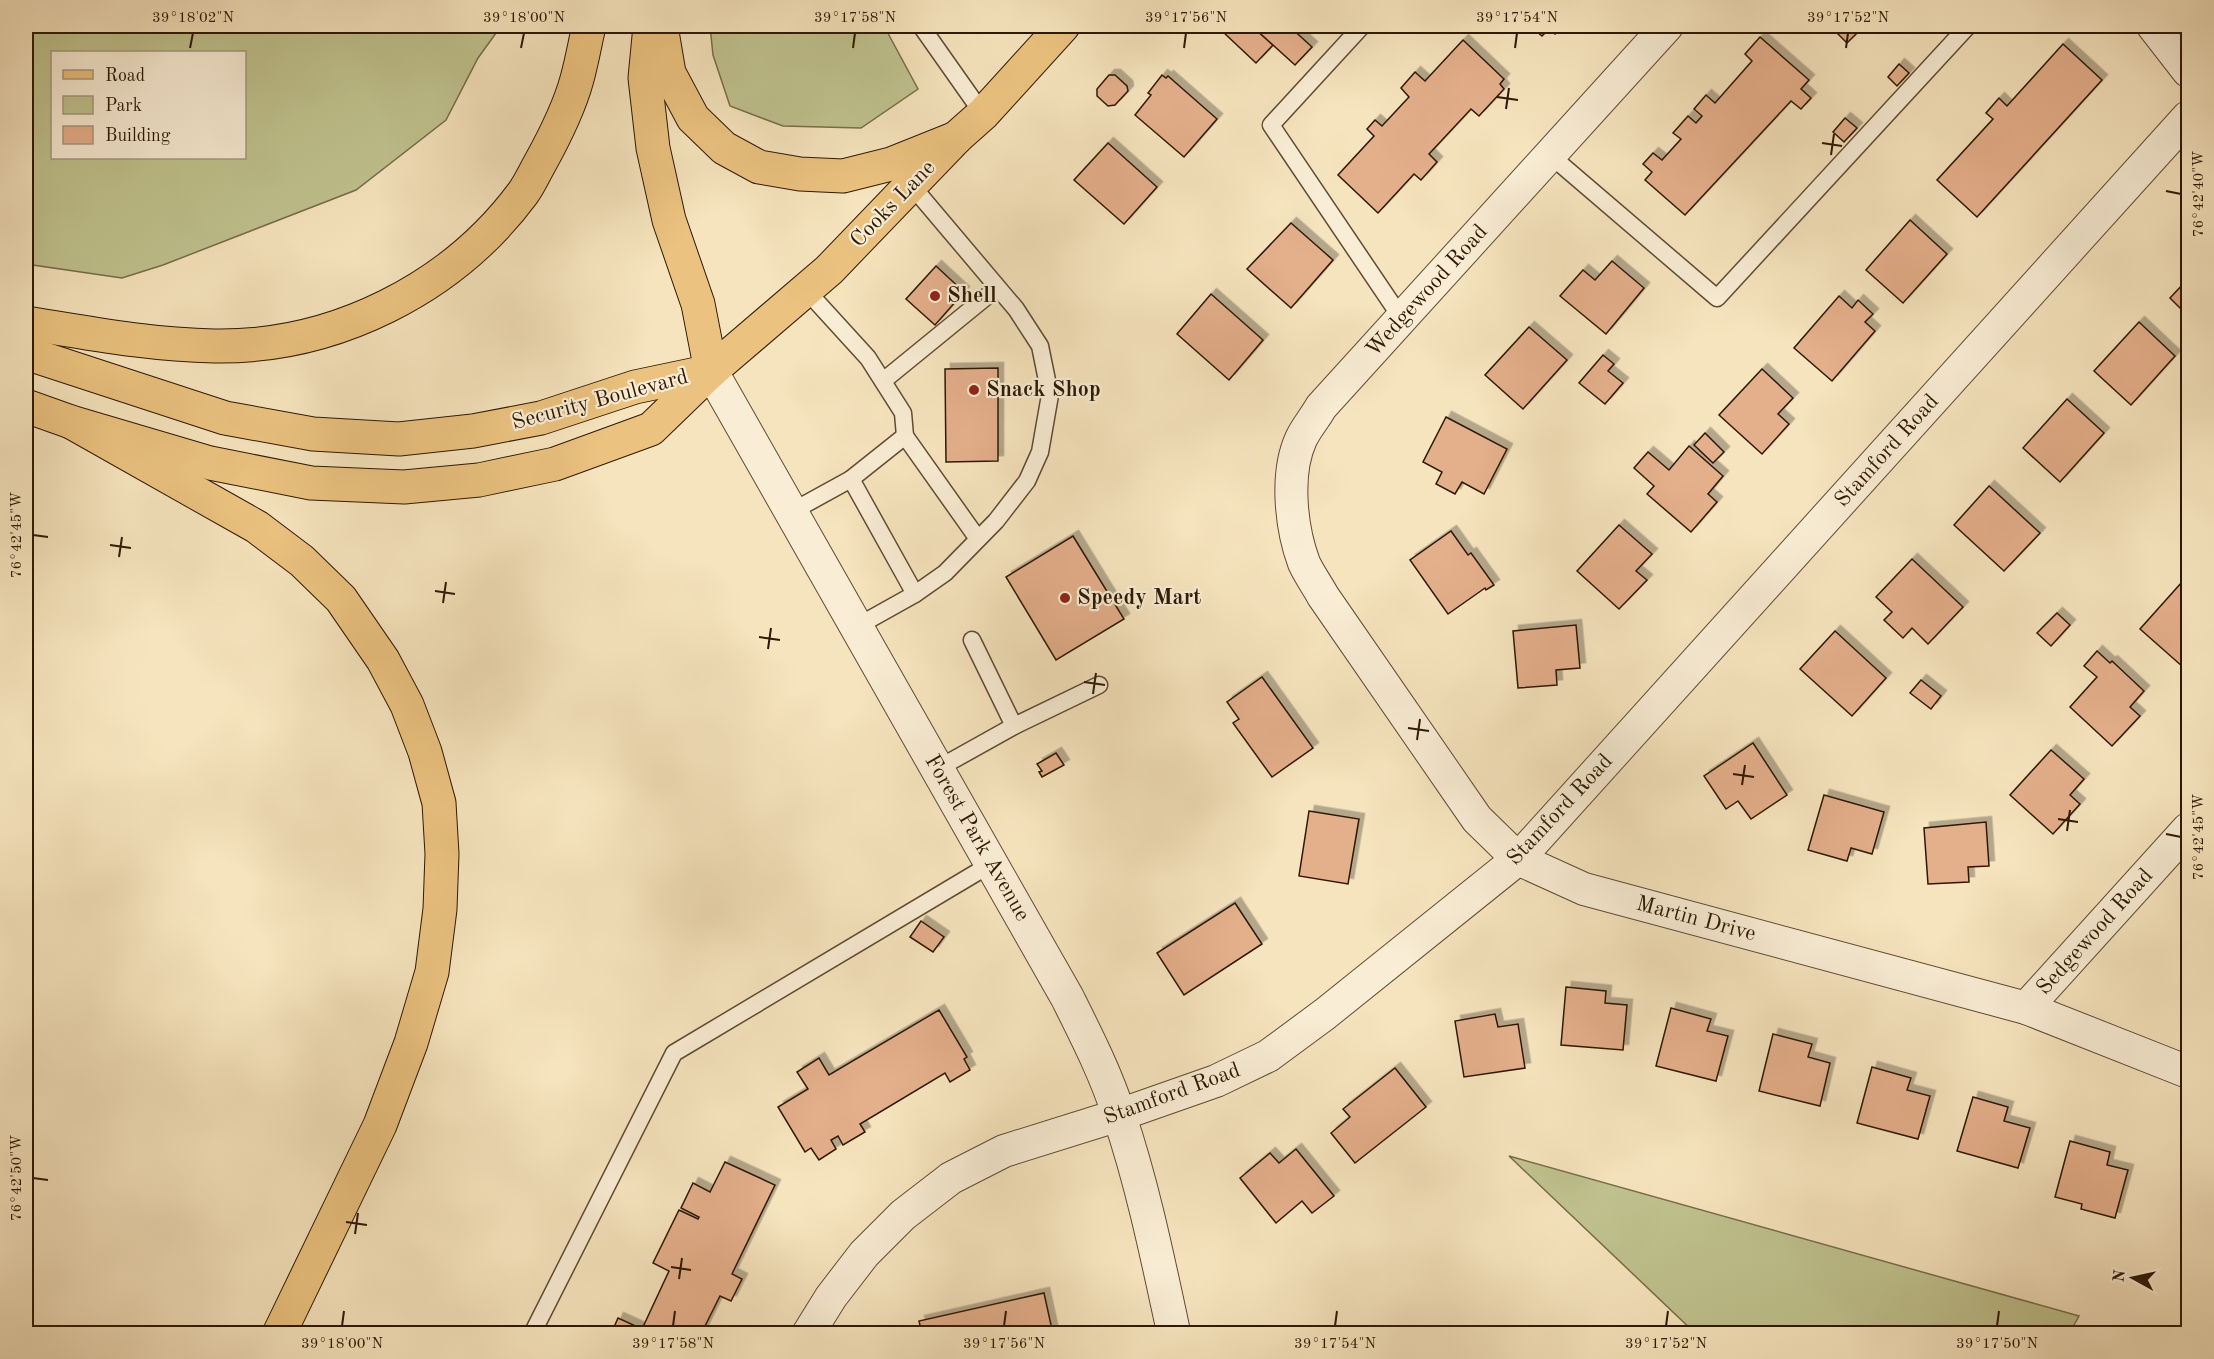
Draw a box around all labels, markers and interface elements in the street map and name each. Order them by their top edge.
text: 39°18'02"N [152,11,234,26]
text: 39°18'00"N [483,11,565,26]
text: 39°17'58"N [814,11,896,26]
text: 39°17'56"N [1145,11,1227,26]
text: 39°17'54"N [1476,11,1558,26]
text: 39°17'52"N [1807,11,1889,26]
legend [51,51,246,159]
text: Road [105,67,145,85]
text: Park [105,97,142,115]
text: Building [105,127,171,145]
text: 76°42'40"W [2192,151,2207,237]
street label: Cooks Lane [846,156,940,252]
street label: Wedgewood Road [1362,221,1492,361]
place label: Shell [947,285,997,307]
marker: Shell [928,289,942,303]
street label: Security Boulevard [509,366,691,434]
place label: Snack Shop [986,379,1101,401]
marker: Snack Shop [967,383,981,397]
street label: Stamford Road [1831,390,1943,512]
text: 76°42'45"W [10,492,25,578]
place label: Speedy Mart [1077,587,1201,609]
marker: Speedy Mart [1058,591,1072,605]
street label: Stamford Road [1503,750,1617,870]
street label: Forest Park Avenue [920,751,1034,925]
text: 76°42'45"W [2192,794,2207,880]
street label: Sedgewood Road [2033,865,2157,999]
street label: Martin Drive [1634,892,1758,946]
street label: Stamford Road [1101,1059,1243,1129]
text: 76°42'50"W [10,1135,25,1221]
north arrow [2103,1248,2163,1308]
text: N [2111,1268,2129,1283]
text: 39°18'00"N [301,1337,383,1352]
text: 39°17'58"N [632,1337,714,1352]
text: 39°17'56"N [963,1337,1045,1352]
text: 39°17'54"N [1294,1337,1376,1352]
text: 39°17'52"N [1625,1337,1707,1352]
text: 39°17'50"N [1956,1337,2038,1352]

